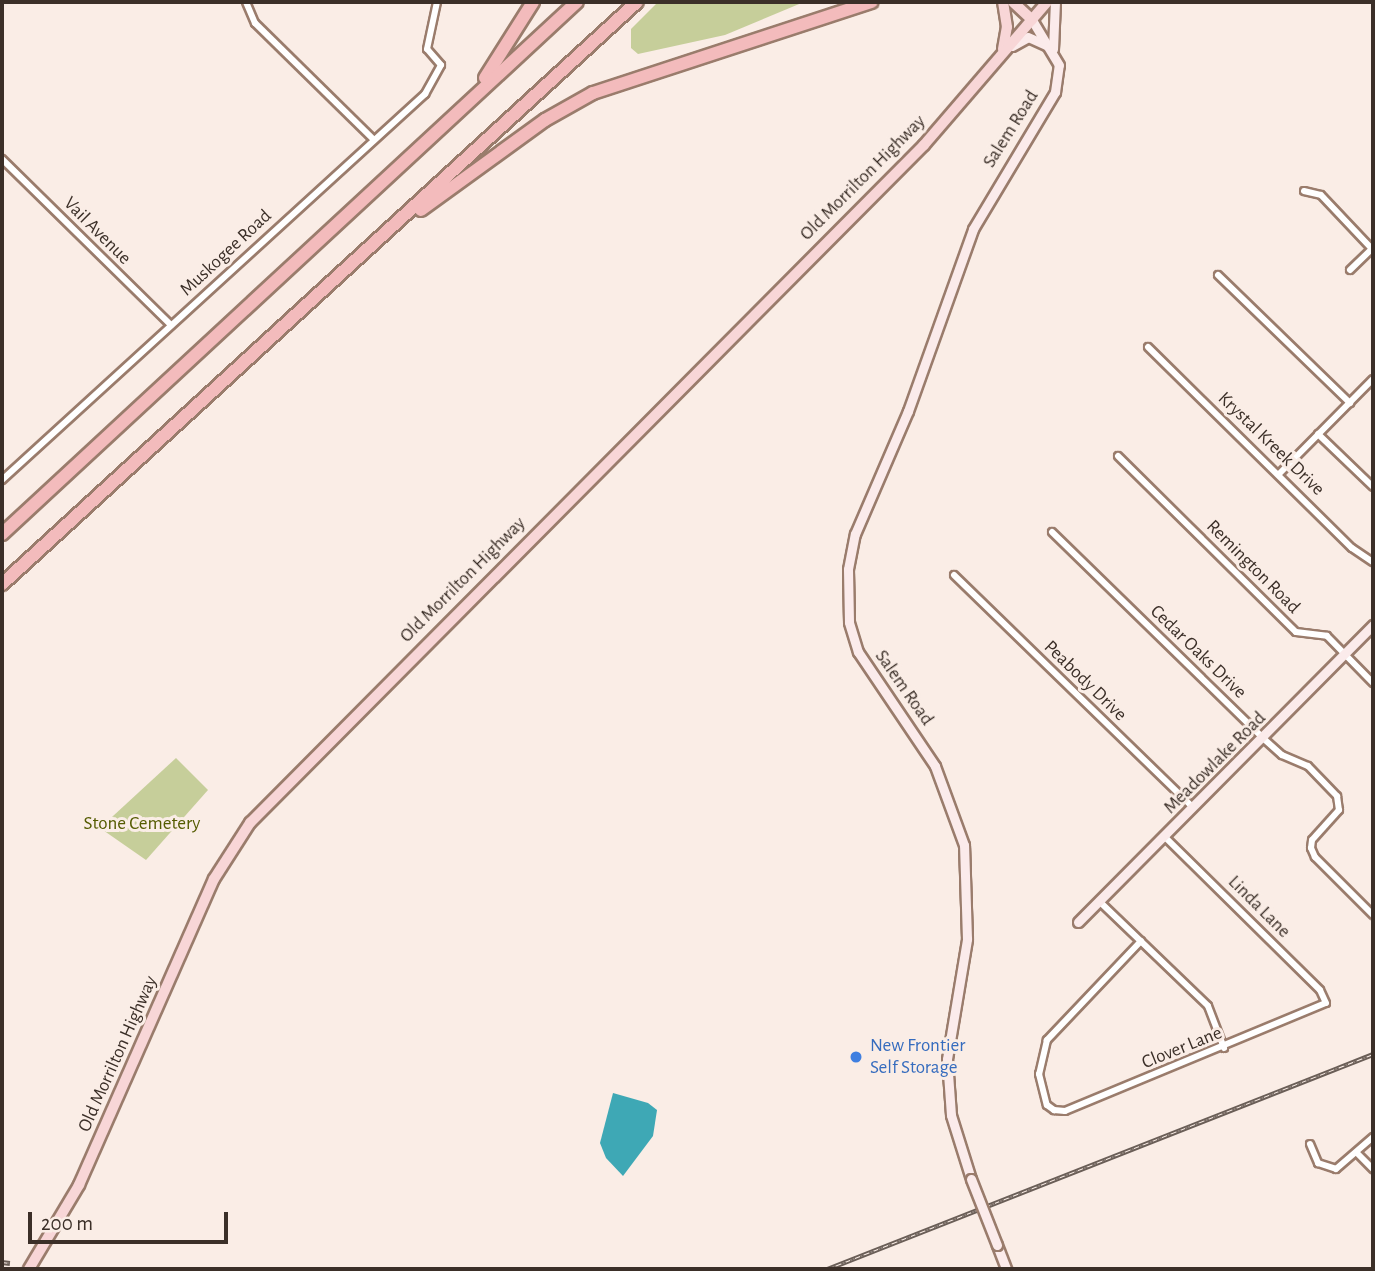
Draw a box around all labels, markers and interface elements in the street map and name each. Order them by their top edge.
street label: Salem Road [978,86,1044,172]
street label: Old Morrilton Highway [795,110,931,246]
street label: Vail Avenue [58,192,136,270]
street label: Muskogee Road [176,205,276,301]
street label: Krystal Kreek Drive [1213,387,1329,501]
street label: Old Morrilton Highway [395,512,531,648]
street label: Remington Road [1201,515,1305,619]
street label: Cedar Oaks Drive [1145,600,1251,704]
street label: Peabody Drive [1039,636,1131,726]
street label: Salem Road [870,646,938,730]
street label: Meadowlake Road [1159,707,1271,819]
park label: Stone Cemetery [84,813,200,835]
street label: Linda Lane [1223,871,1295,943]
street label: Old Morrilton Highway [73,972,163,1136]
street label: Clover Lane [1139,1022,1225,1074]
place label: New Frontier Self Storage [870,1035,965,1079]
marker: New Frontier Self Storage [848,1049,864,1065]
scale bar [32,1198,231,1242]
text: 200 m [41,1213,93,1234]

